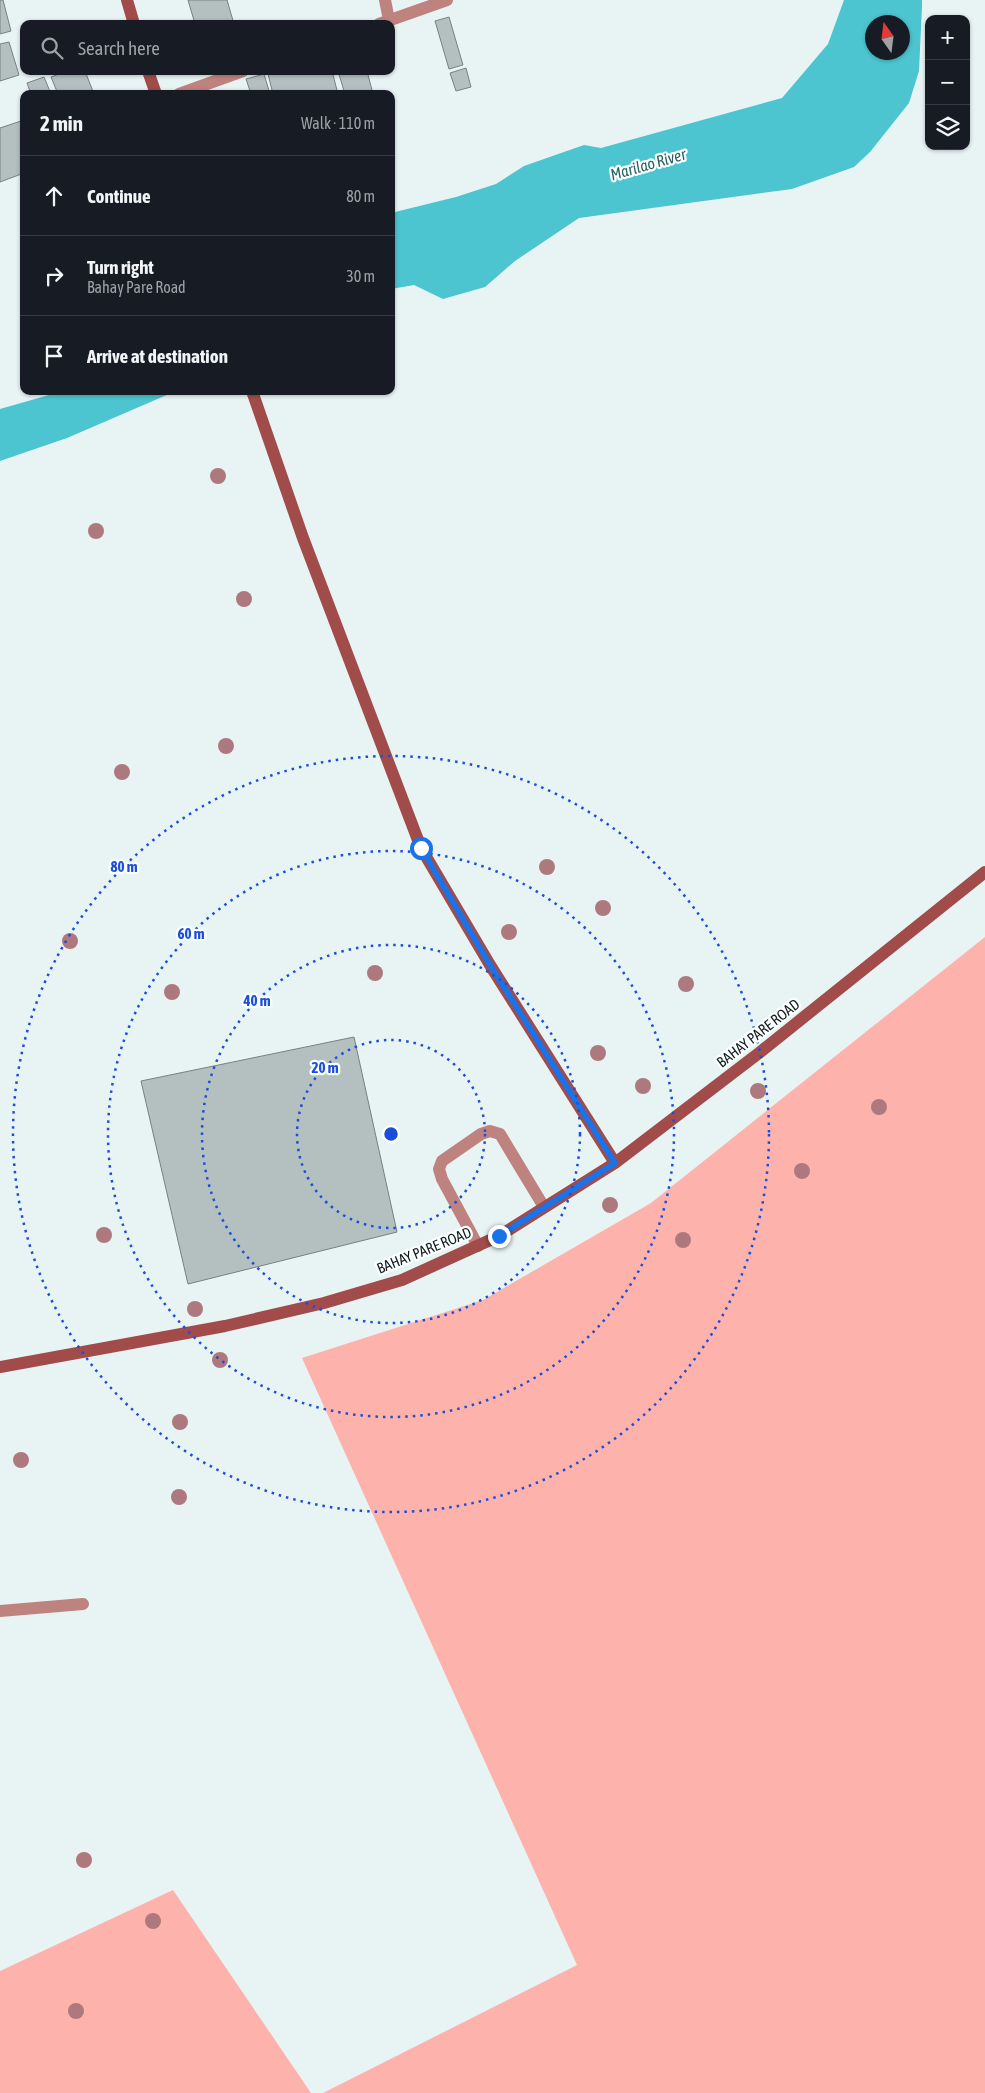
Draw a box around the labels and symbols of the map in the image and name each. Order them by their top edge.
north arrow [865,15,910,60]
water label: Marilao River [608,144,689,183]
route start [410,837,433,860]
text: 80 m [111,858,138,875]
text: 60 m [178,925,205,942]
text: 40 m [243,992,271,1009]
street label: BAHAY PARE ROAD [713,995,803,1071]
text: 20 m [312,1059,339,1076]
centre of rings [382,1125,400,1143]
street label: BAHAY PARE ROAD [374,1223,474,1277]
route end [488,1225,511,1248]

